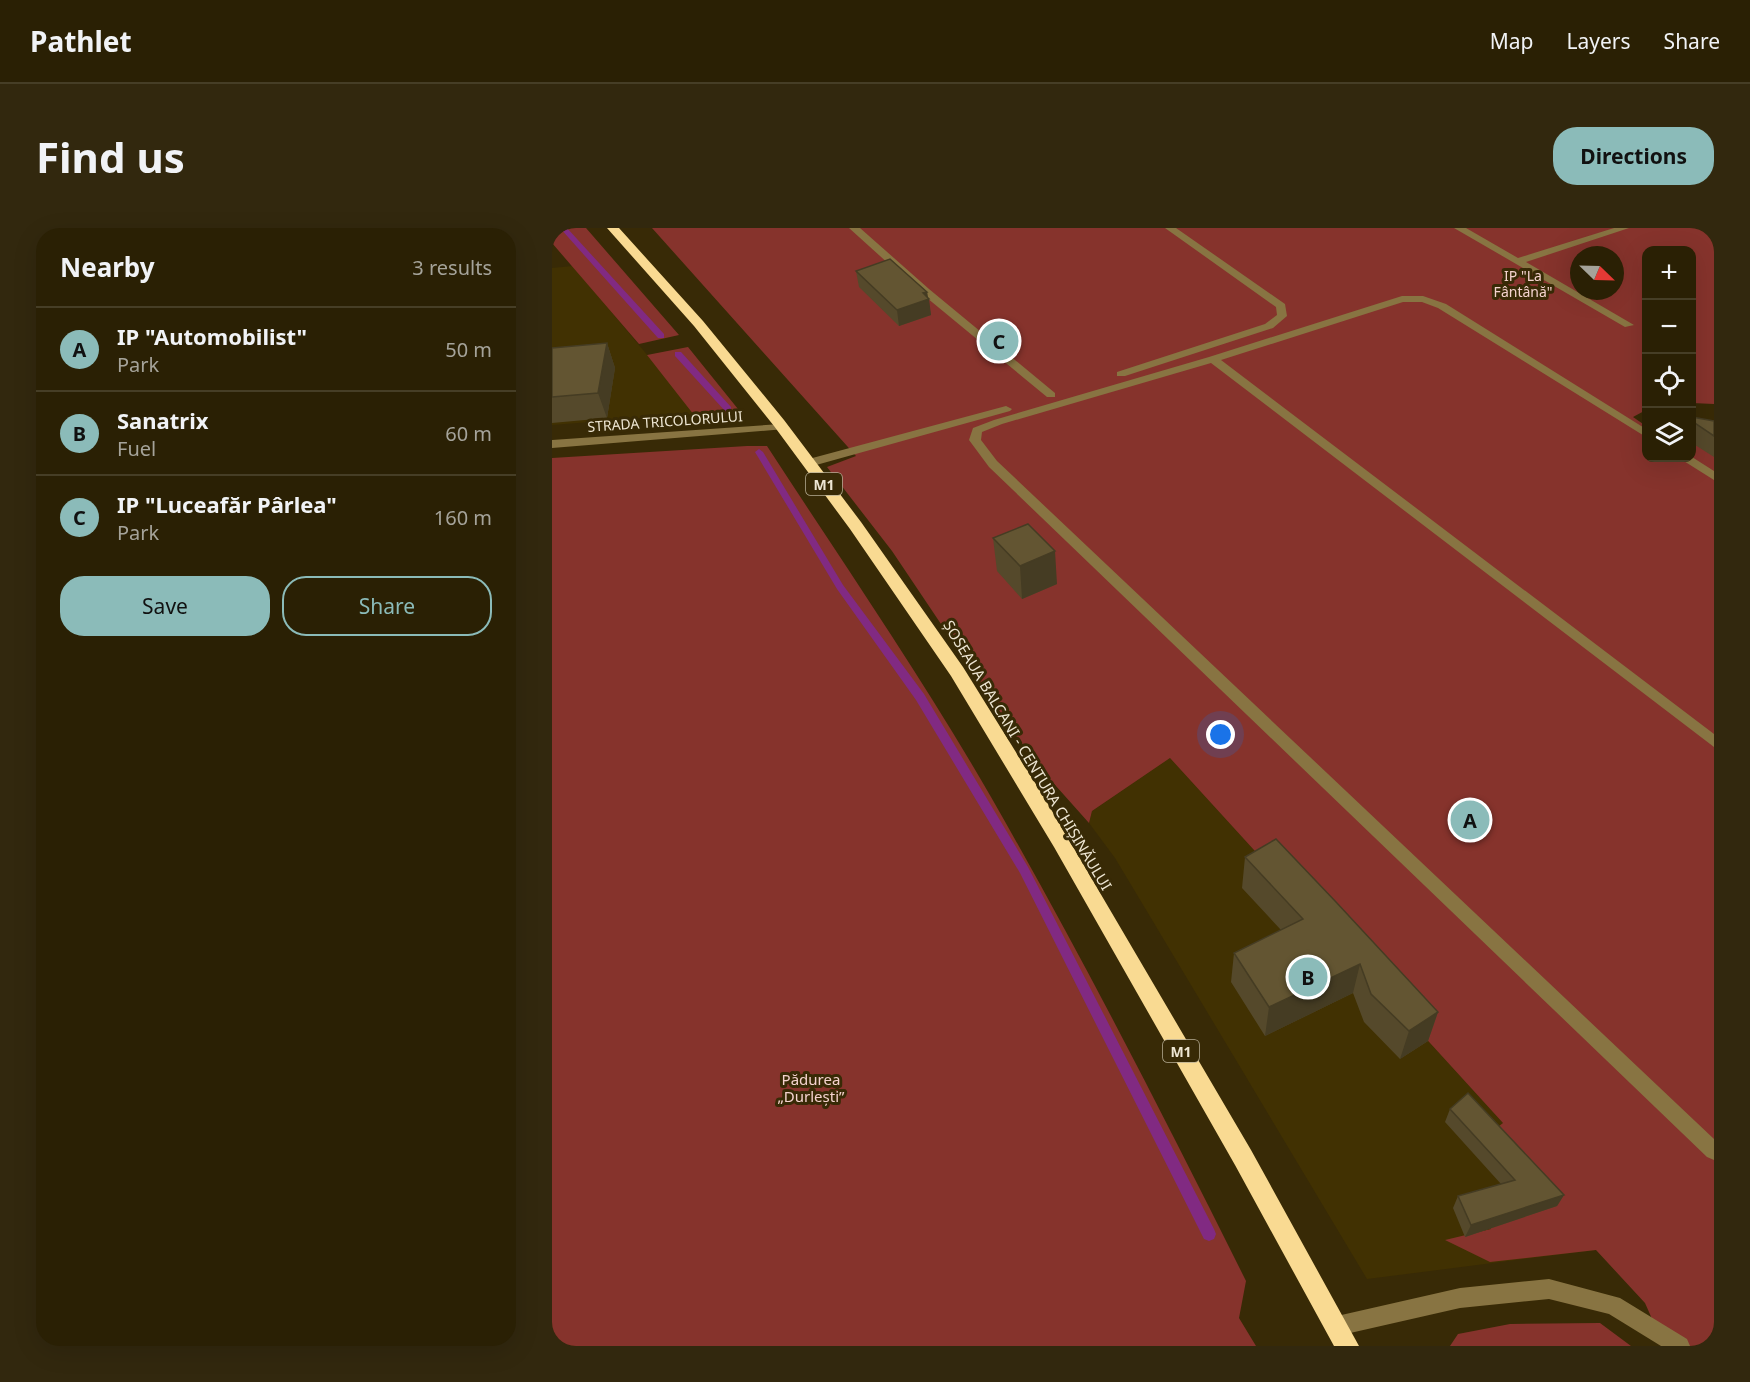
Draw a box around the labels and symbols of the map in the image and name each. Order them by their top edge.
north arrow [1570,246,1624,300]
park label: IP "La Fântână" [1494,266,1552,301]
pin: C [980,318,1018,364]
street label: STRADA TRICOLORULUI [587,406,743,436]
road number: M1 [806,473,842,495]
street label: ȘOSEAUA BALCANI - CENTURA CHIȘINĂULUI [939,616,1117,894]
your location [1206,720,1235,749]
pin: A [1450,798,1490,842]
pin: B [1288,954,1328,999]
road number: M1 [1163,1040,1199,1062]
park label: Pădurea „Durlești” [778,1069,845,1106]

